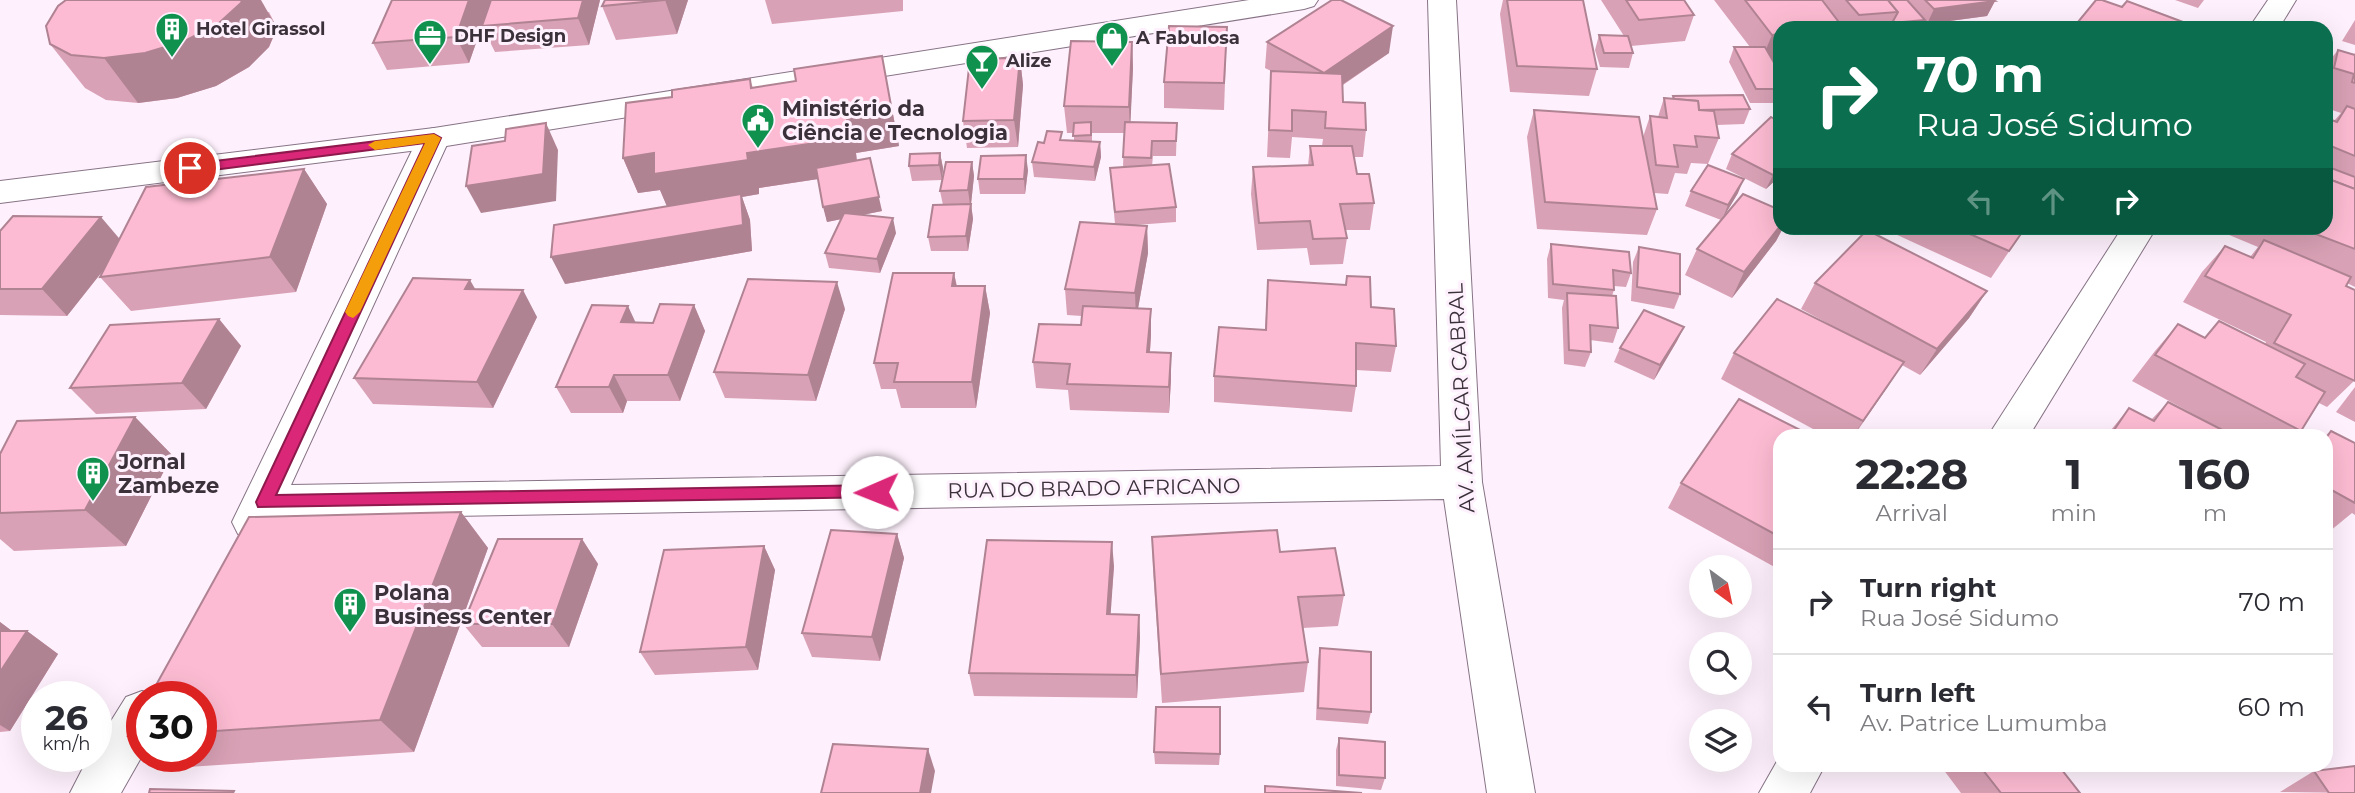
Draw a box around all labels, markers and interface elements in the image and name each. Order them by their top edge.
building icon: Hotel Girassol [153,10,191,59]
office icon: DHF Design [411,17,449,66]
place label: Hotel Girassol [196,18,326,40]
shop icon: A Fabulosa [1093,19,1131,68]
place label: DHF Design [454,25,566,47]
place label: A Fabulosa [1135,27,1240,49]
bar icon: Alize [963,42,1001,91]
text: 70 m [1916,45,2044,104]
icon: right [1801,49,1892,140]
place label: Alize [1005,50,1052,72]
place label: Ministério da Ciência e Tecnologia [782,96,1008,145]
public building icon: Ministério da Ciência e Tecnologia [739,101,777,150]
text: Rua José Sidumo [1916,105,2193,144]
pin [160,138,220,198]
icon: arrive [171,149,209,187]
icon: left [1961,182,1999,220]
icon: ahead [2034,182,2072,220]
icon: right [2107,182,2145,220]
street label: AV. AMÍLCAR CABRAL [1442,282,1480,513]
text: 22:28 [1855,448,1968,500]
text: 1 [2065,448,2082,500]
text: 160 [2179,448,2251,500]
place label: Jornal Zambeze [117,449,219,498]
building icon: Jornal Zambeze [74,454,112,503]
position arrow [840,455,914,529]
street label: RUA DO BRADO AFRICANO [947,473,1241,503]
text: Arrival [1876,499,1948,527]
text: min [2051,499,2097,527]
text: m [2203,499,2227,527]
north arrow [1689,555,1752,618]
map controls [1689,555,1752,772]
text: Turn right [1860,572,1996,604]
place label: Polana Business Center [374,580,552,629]
icon: right [1801,583,1839,621]
building icon: Polana Business Center [331,585,369,634]
text: 70 m [2239,586,2305,618]
text: Rua José Sidumo [1860,604,2059,632]
button: search [1689,632,1752,695]
text: Turn left [1860,677,1976,709]
speed limit sign: 30 [126,681,217,772]
icon: left [1801,688,1839,726]
text: 60 m [2238,691,2305,723]
text: 26 [45,696,88,739]
button: layers [1689,709,1752,772]
text: Av. Patrice Lumumba [1860,709,2108,737]
text: km/h [42,733,91,755]

